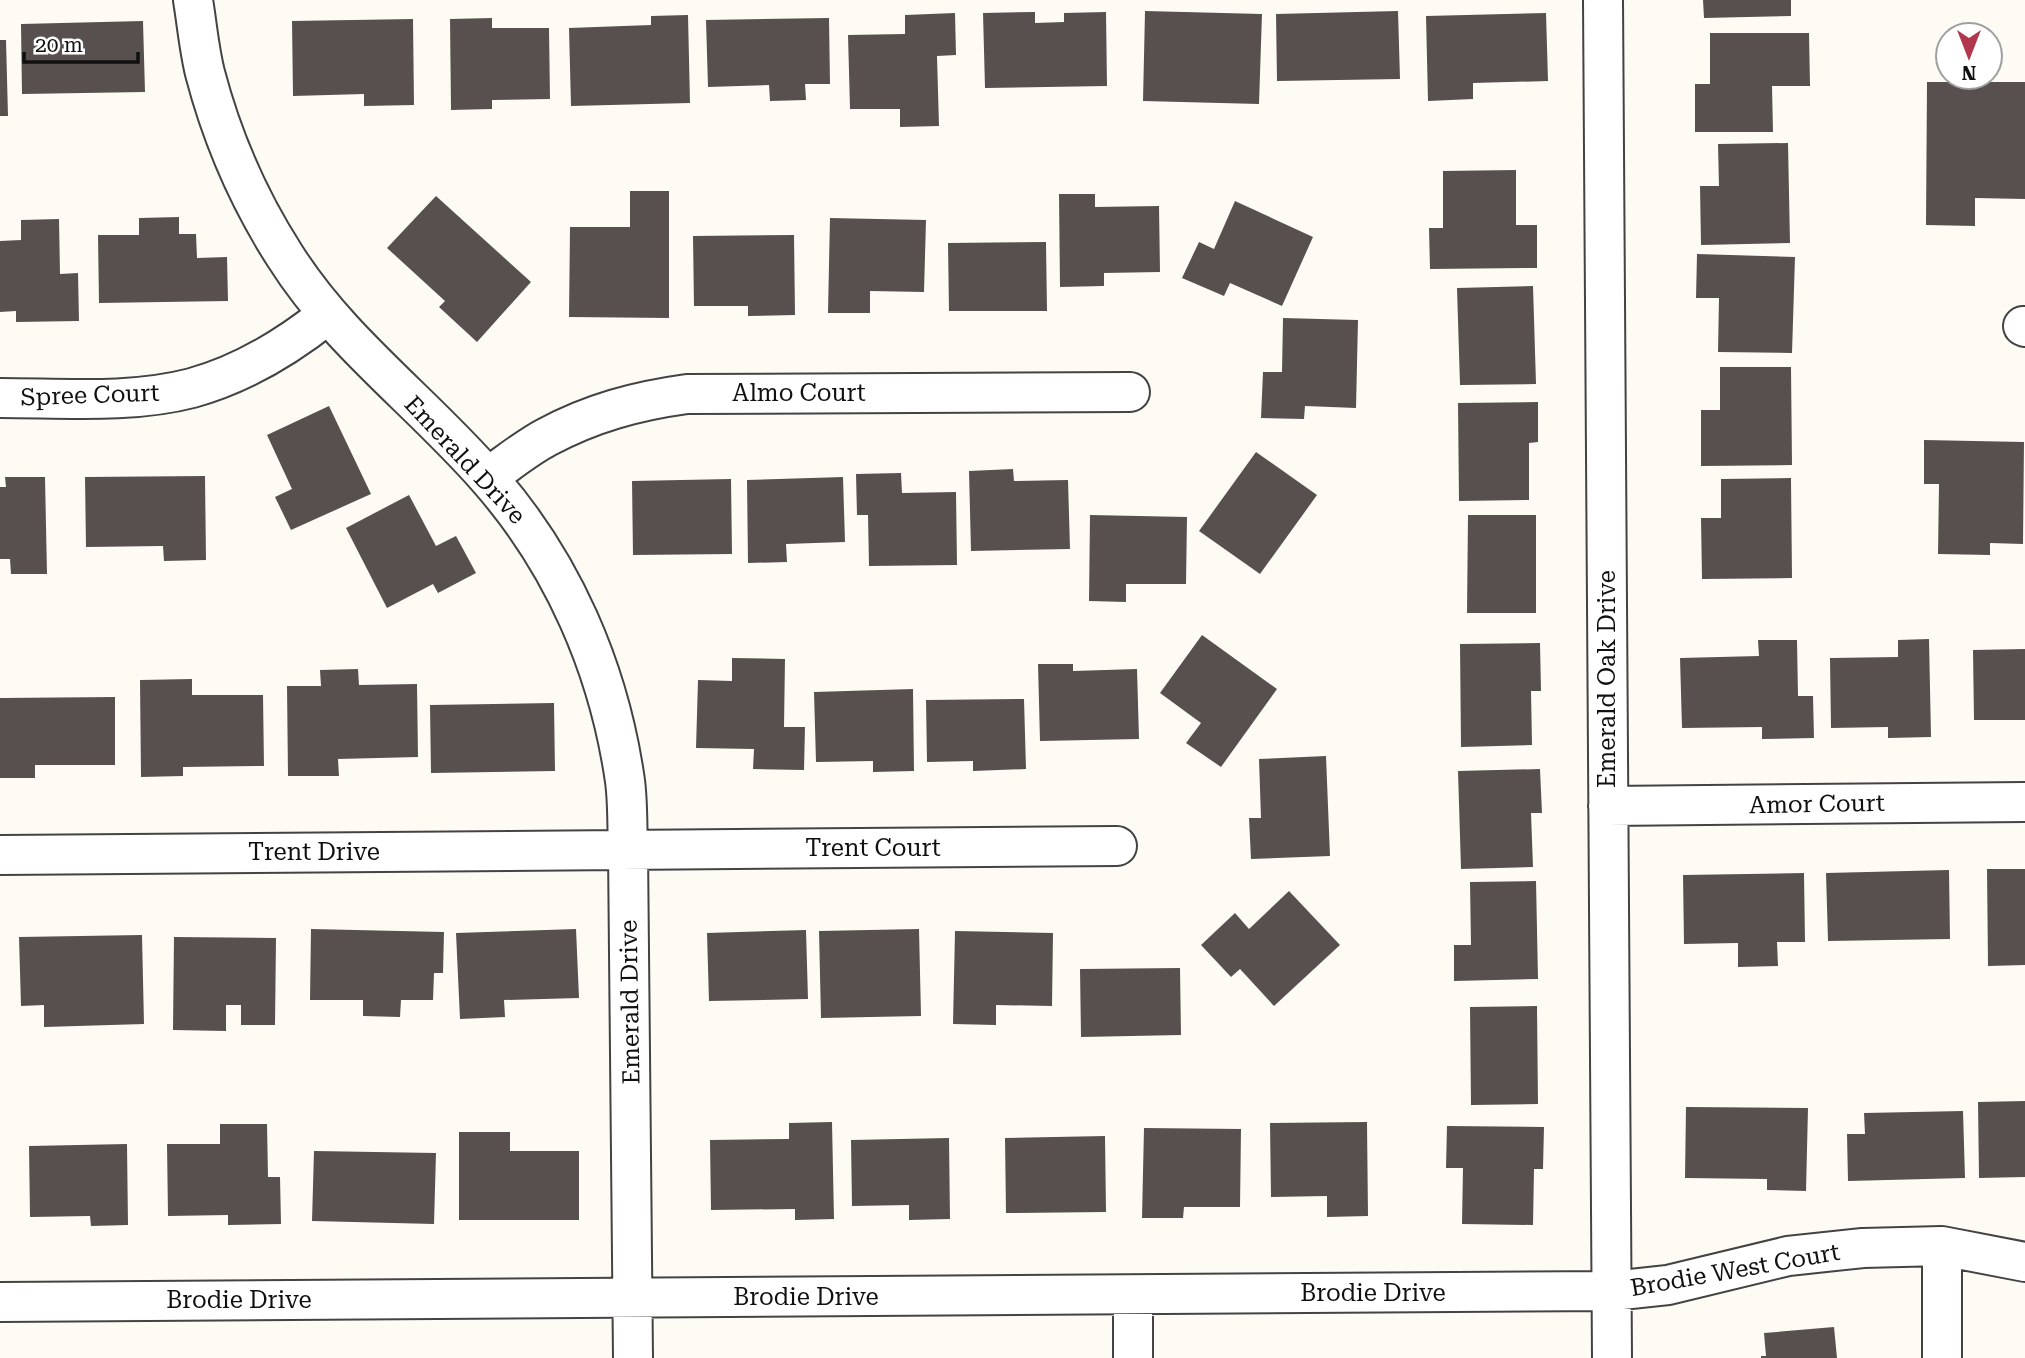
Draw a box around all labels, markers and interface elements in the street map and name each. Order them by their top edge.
scale bar [24,21,138,65]
north arrow [1934,21,2004,91]
text: 20 m [35,33,83,57]
text: N [1961,61,1976,84]
street label: Spree Court [20,379,160,411]
street label: Almo Court [732,379,866,407]
street label: Emerald Drive [399,390,531,530]
street label: Emerald Oak Drive [1593,570,1621,788]
street label: Amor Court [1749,789,1885,819]
street label: Trent Court [805,834,941,862]
street label: Trent Drive [248,838,380,866]
street label: Emerald Drive [615,919,645,1085]
street label: Brodie West Court [1628,1238,1842,1302]
street label: Brodie Drive [1300,1279,1446,1307]
street label: Brodie Drive [733,1283,879,1311]
street label: Brodie Drive [166,1286,312,1314]

